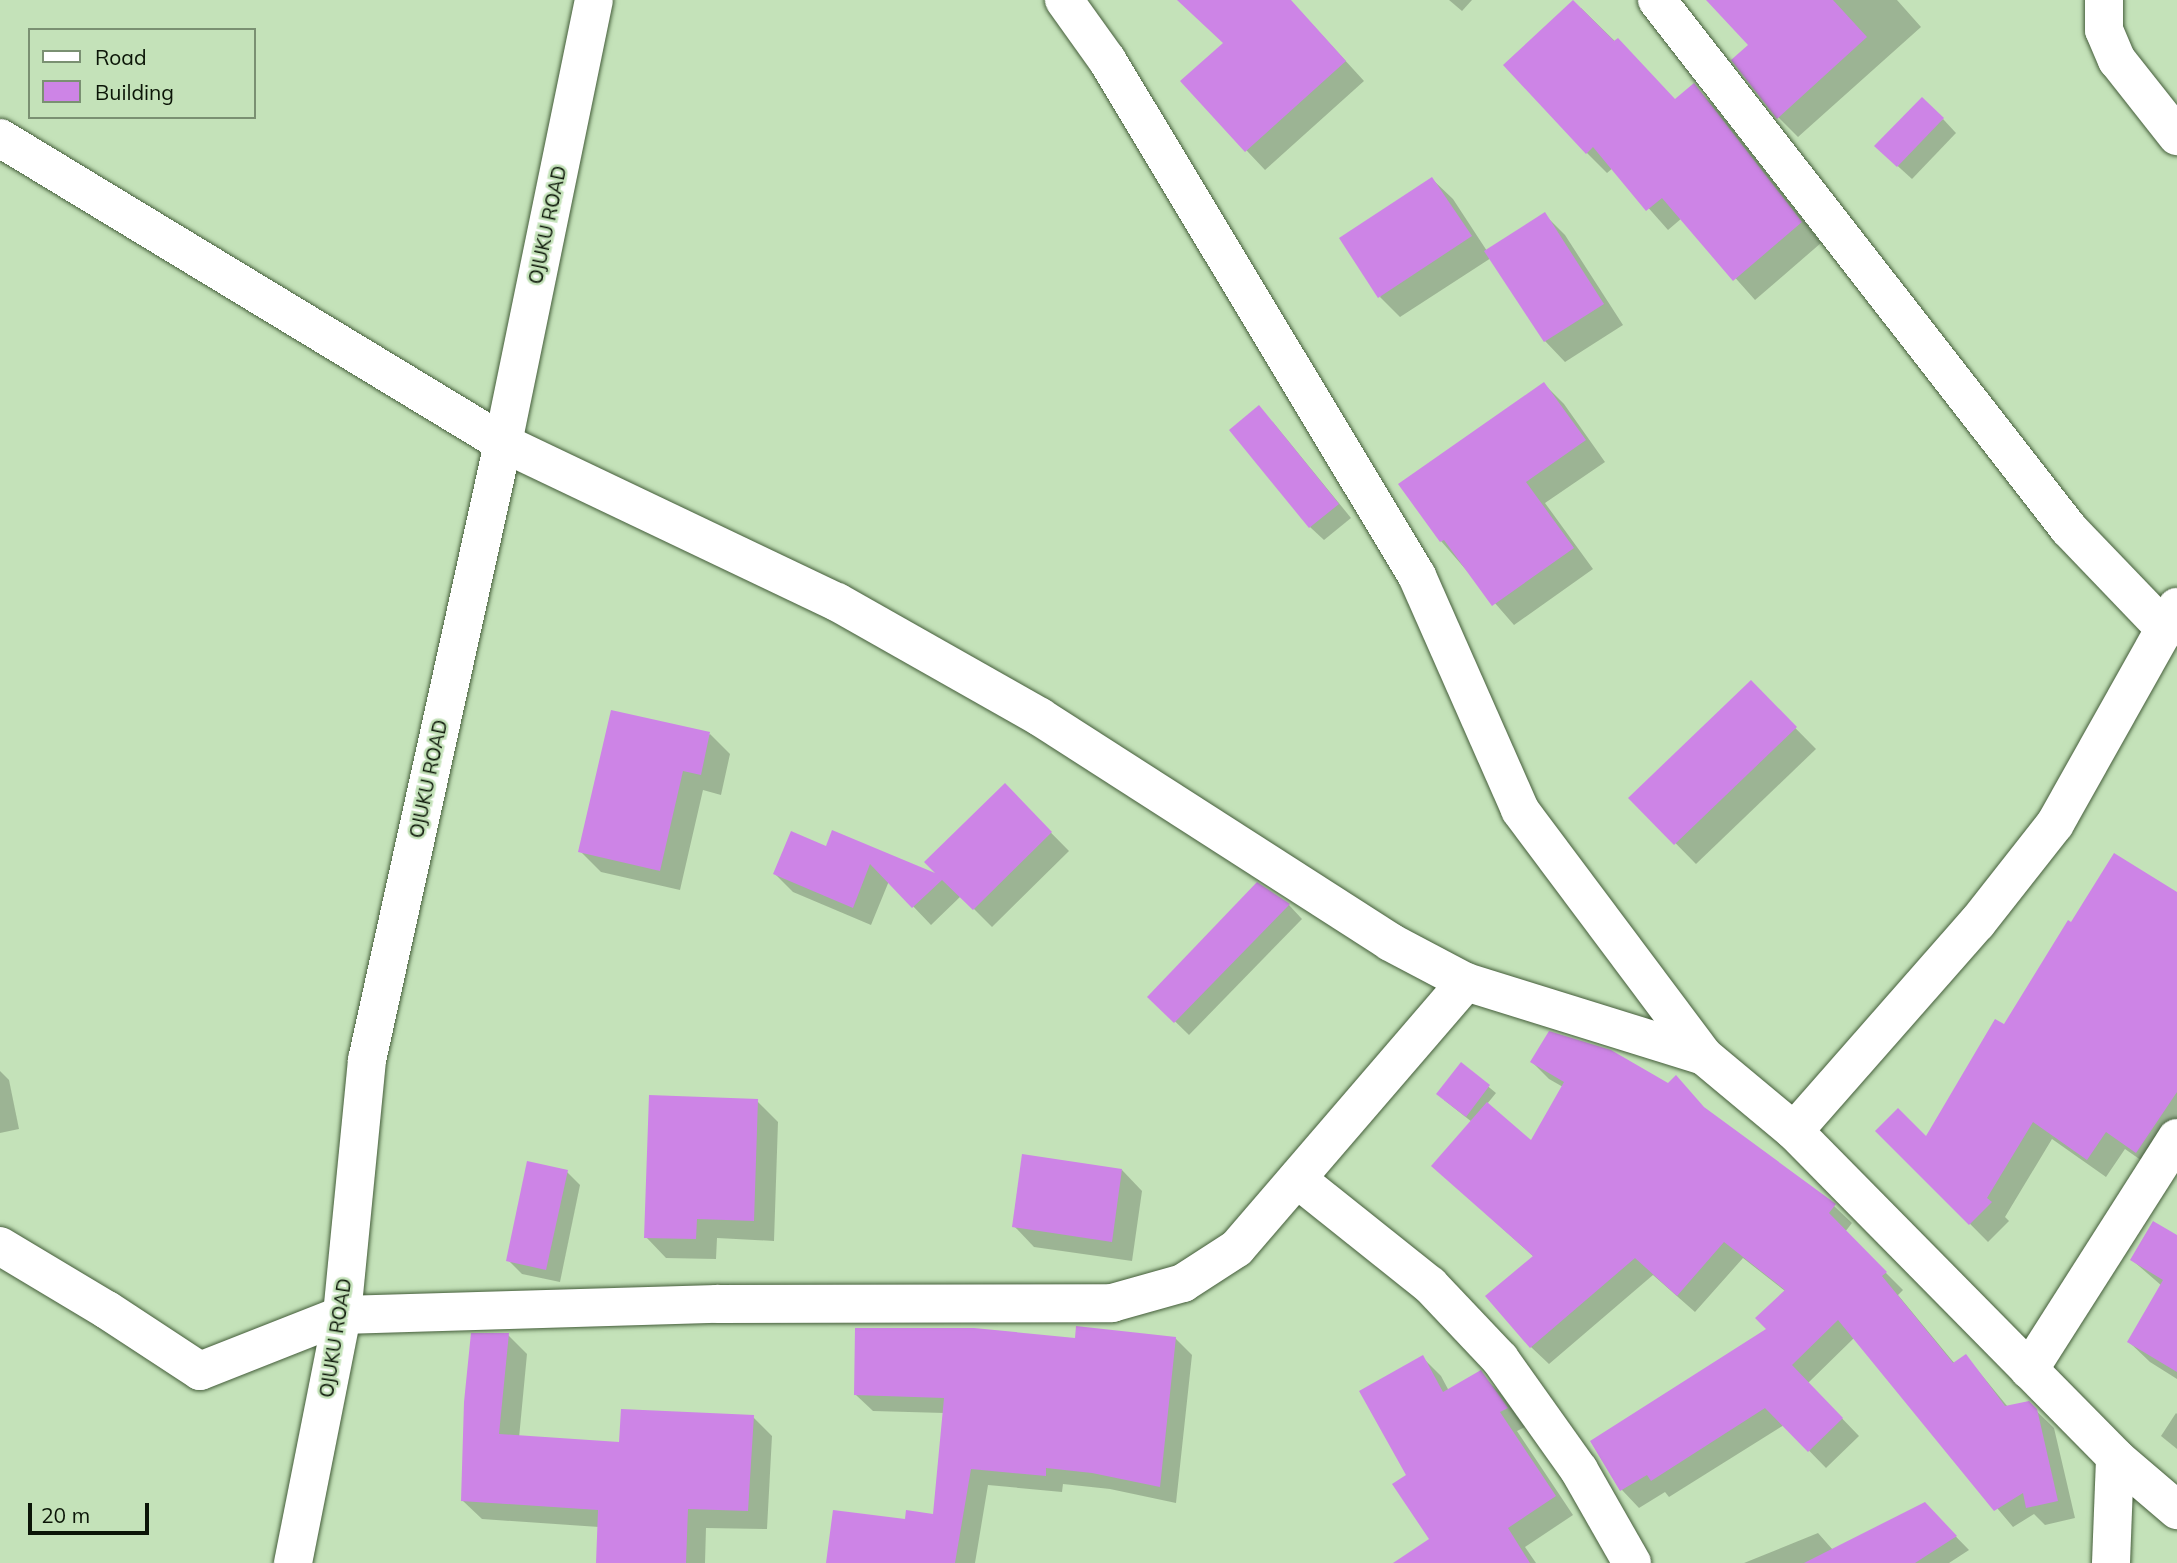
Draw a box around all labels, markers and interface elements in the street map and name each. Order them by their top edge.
legend [28,28,256,119]
text: Road [95,44,146,70]
text: Building [95,79,174,105]
street label: OJUKU ROAD [524,164,572,286]
street label: OJUKU ROAD [405,718,453,840]
street label: OJUKU ROAD [315,1277,357,1399]
scale bar [32,1490,152,1534]
text: 20 m [41,1502,90,1528]

